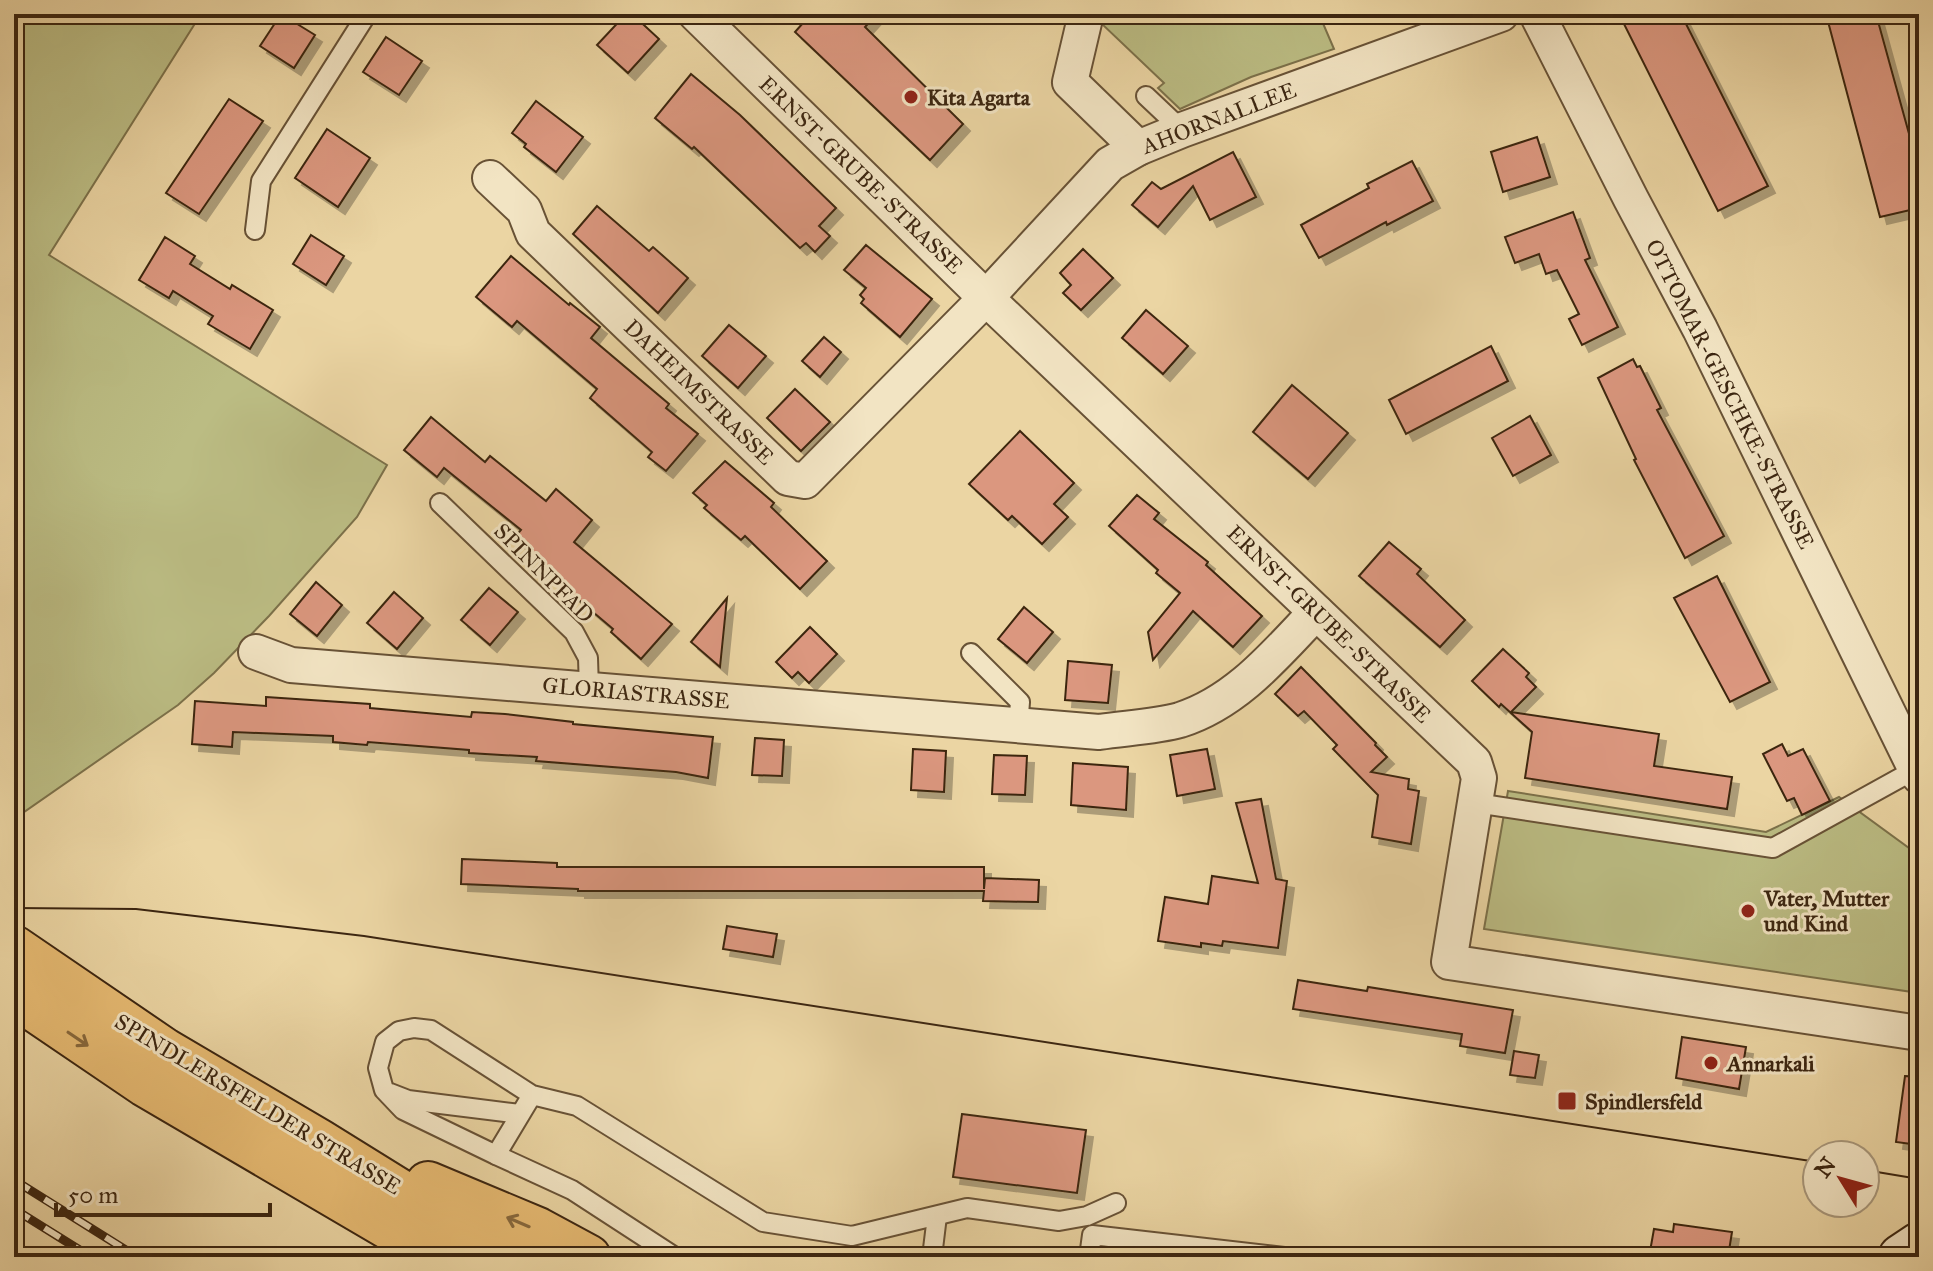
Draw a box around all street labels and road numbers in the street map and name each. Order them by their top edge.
street label: ERNST-GRUBE-STRASSE [753,70,969,280]
street label: AHORNALLEE [1137,76,1300,160]
street label: OTTOMAR-GESCHKE-STRASSE [1640,235,1820,553]
street label: DAHEIMSTRASSE [618,314,780,471]
street label: SPINNPFAD [488,517,600,629]
street label: ERNST-GRUBE-STRASSE [1221,519,1437,729]
street label: GLORIASTRASSE [541,671,731,715]
street label: SPINDLERSFELDER STRASSE [110,1008,406,1200]

